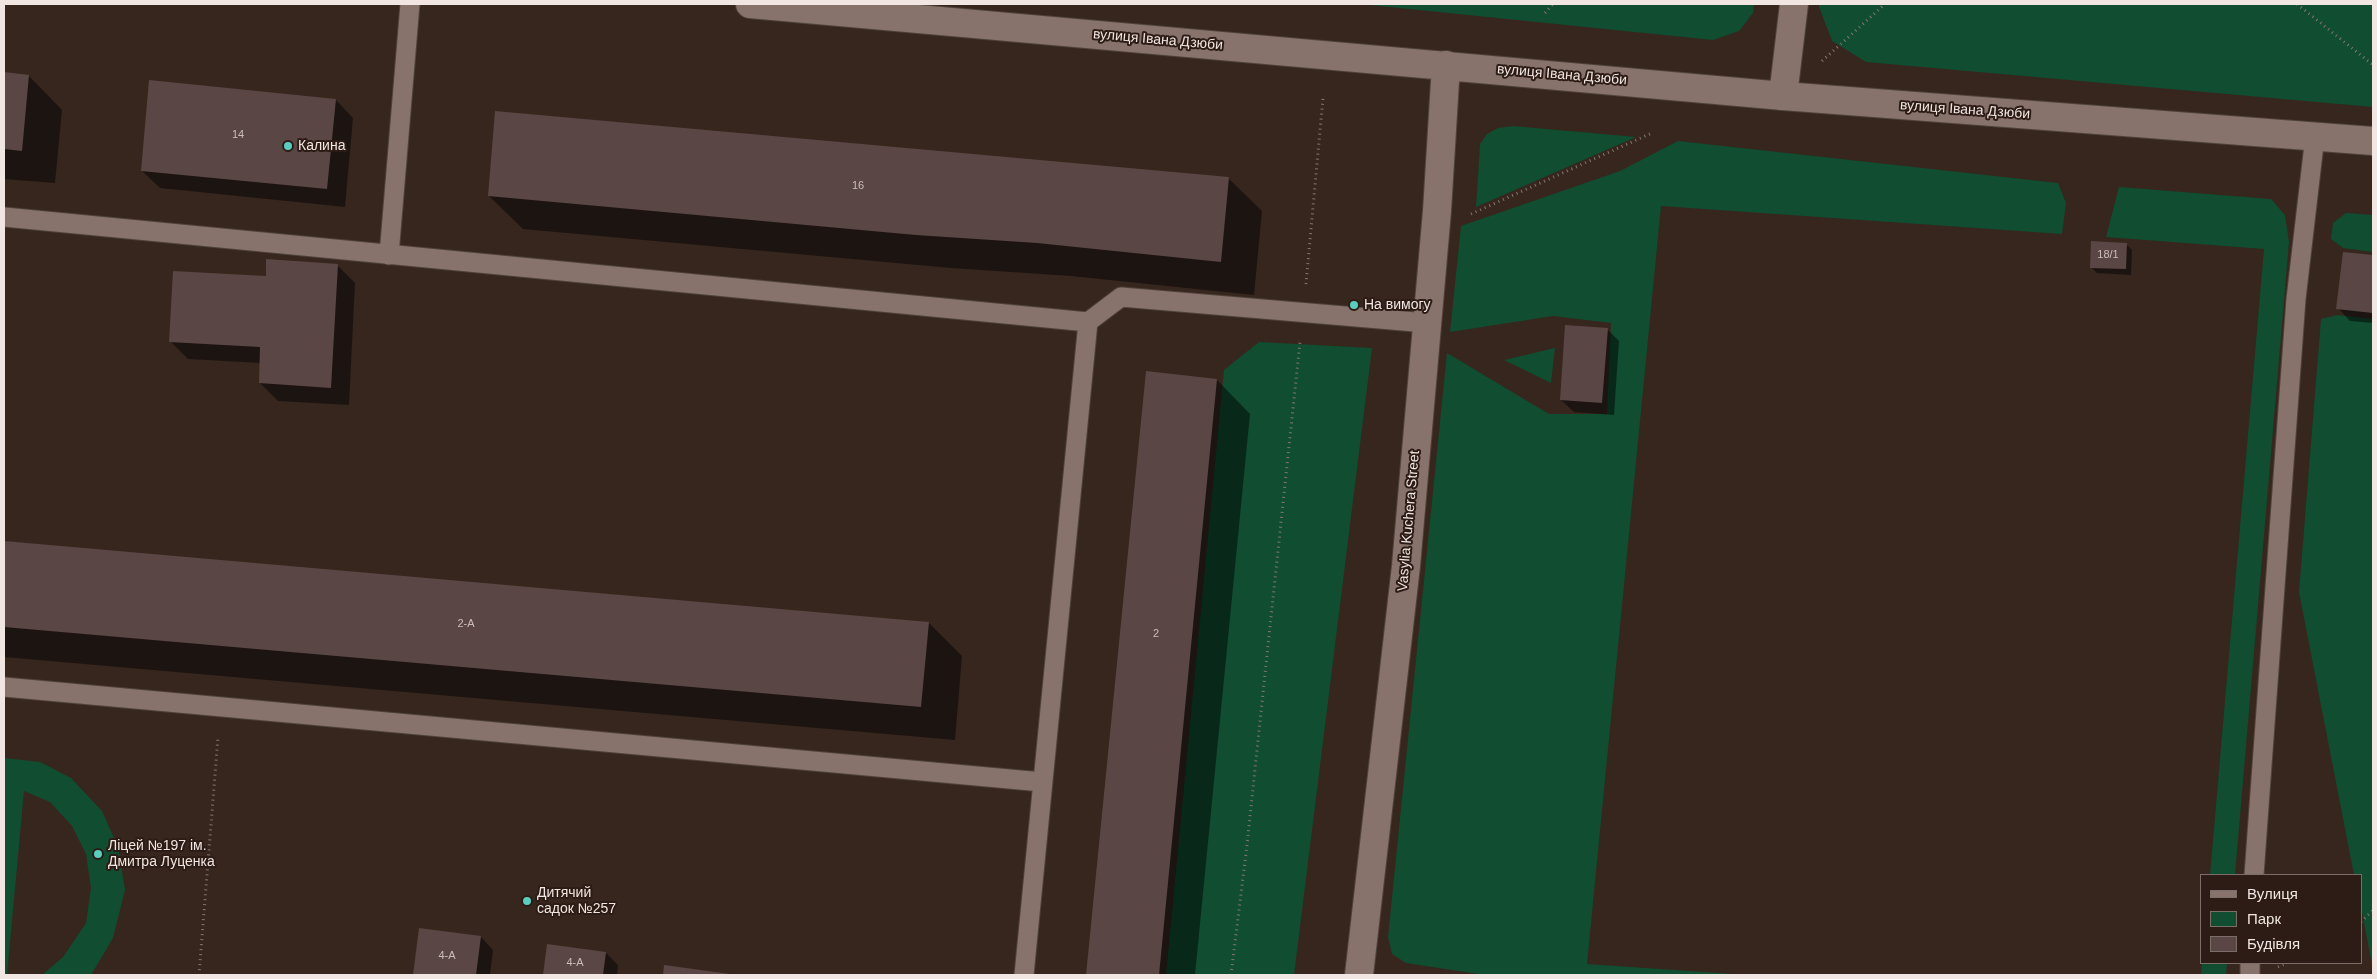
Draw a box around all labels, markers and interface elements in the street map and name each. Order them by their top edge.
street label: вулиця Івана Дзюби [1092,26,1224,54]
street label: вулиця Івана Дзюби [1496,61,1628,89]
street label: вулиця Івана Дзюби [1899,97,2031,123]
house number: 14 [232,128,244,142]
place label: Калина [298,138,345,154]
marker: Калина [282,140,294,152]
house number: 16 [852,179,864,193]
house number: 18/1 [2097,248,2119,262]
place label: На вимогу [1364,297,1431,313]
marker: На вимогу [1348,299,1360,311]
street label: Vasylia Kuchera Street [1394,450,1424,592]
house number: 2-А [457,617,475,631]
house number: 2 [1153,627,1159,641]
place label: Ліцей №197 ім. Дмитра Луценка [108,838,215,870]
marker: Ліцей №197 ім. Дмитра Луценка [92,848,104,860]
legend [2200,874,2362,964]
place label: Дитячий садок №257 [537,885,616,918]
text: Вулиця [2247,885,2298,902]
marker: Дитячий садок №257 [521,895,533,907]
text: Парк [2247,910,2281,927]
text: Будівля [2247,935,2300,952]
house number: 4-А [438,949,456,963]
house number: 4-А [566,956,584,970]

